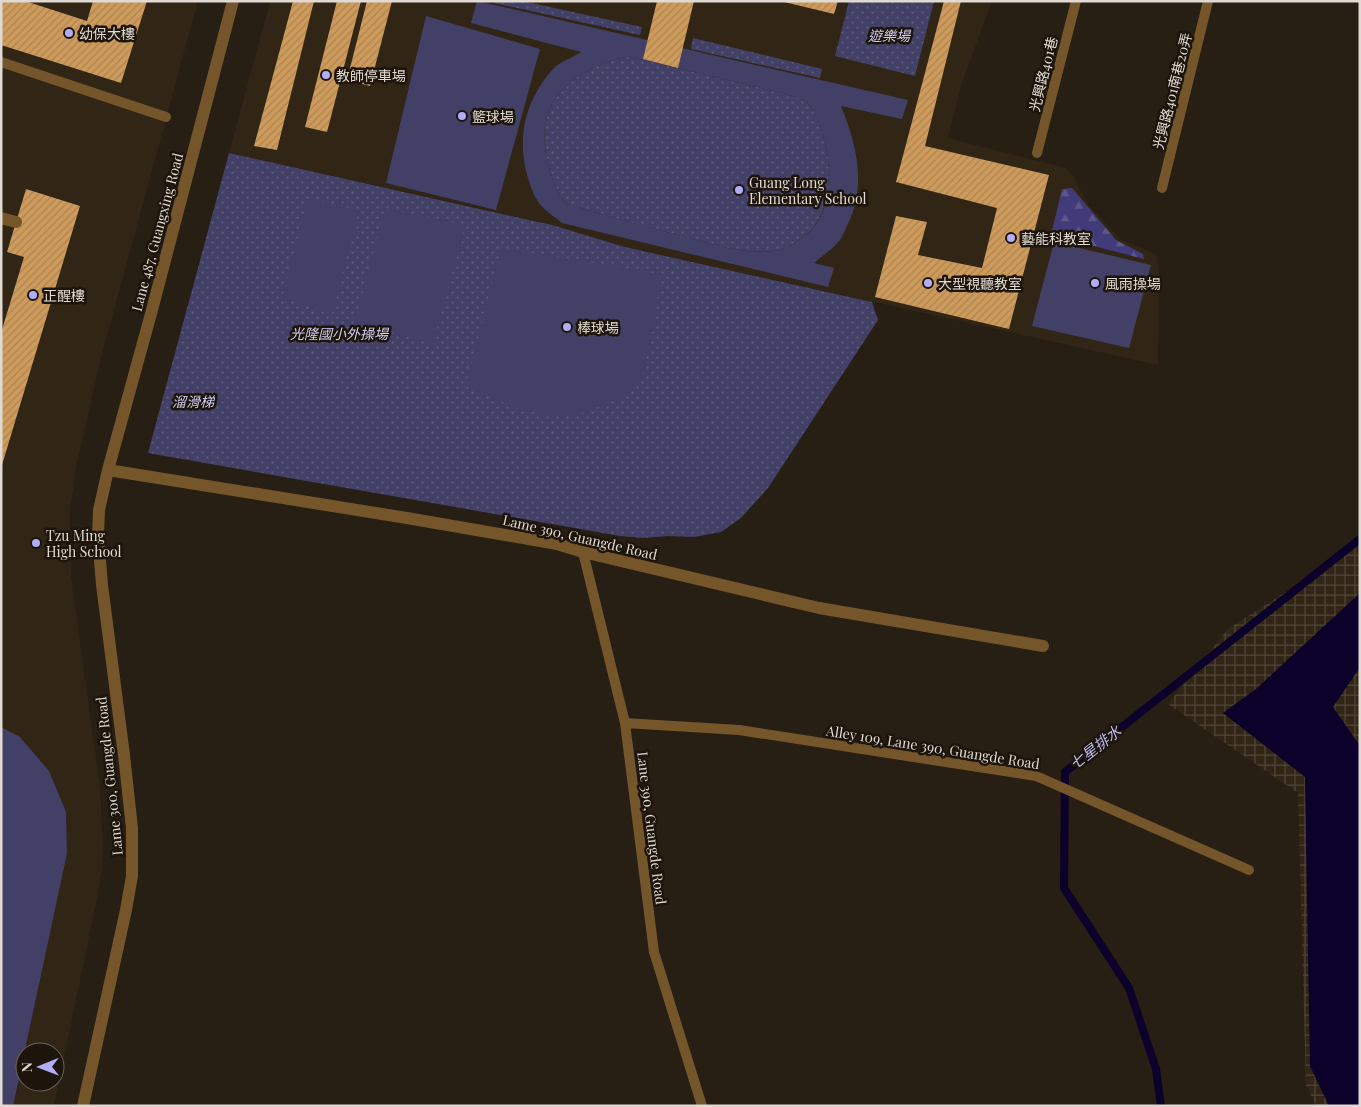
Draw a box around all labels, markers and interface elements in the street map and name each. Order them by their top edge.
place label: 幼保大樓 [79,24,135,43]
park label: 遊樂場 [868,26,912,45]
marker: 幼保大樓 [63,27,75,39]
street label: 光興路401南巷20弄 [1148,31,1196,151]
street label: 光興路401巷 [1025,35,1061,113]
place label: 教師停車場 [336,66,406,85]
marker: 教師停車場 [320,69,332,81]
place label: 籃球場 [472,107,514,126]
marker: 籃球場 [456,110,468,122]
street label: Lane 487, Guangxing Road [127,151,187,313]
place label: Guang Long Elementary School [749,173,867,208]
marker: Guang Long Elementary School [733,184,745,196]
place label: 藝能科教室 [1021,229,1091,248]
marker: 藝能科教室 [1005,232,1017,244]
place label: 大型視聽教室 [938,274,1022,293]
place label: 風雨操場 [1105,274,1161,293]
marker: 大型視聽教室 [922,277,934,289]
marker: 風雨操場 [1089,277,1101,289]
place label: 正醒樓 [43,286,85,305]
marker: 正醒樓 [27,289,39,301]
place label: 棒球場 [577,318,619,337]
marker: 棒球場 [561,321,573,333]
park label: 光隆國小外操場 [290,324,390,343]
park label: 溜滑梯 [172,392,216,411]
street label: Lame 390, Guangde Road [501,510,659,564]
place label: Tzu Ming High School [46,526,122,561]
marker: Tzu Ming High School [30,537,42,549]
street label: Lame 300, Guangde Road [91,696,127,856]
water label: 七星排水 [1065,720,1126,773]
street label: Alley 109, Lane 390, Guangde Road [824,721,1041,773]
street label: Lane 390, Guangde Road [633,750,671,906]
north arrow [15,1042,65,1092]
text: N [17,1062,36,1072]

